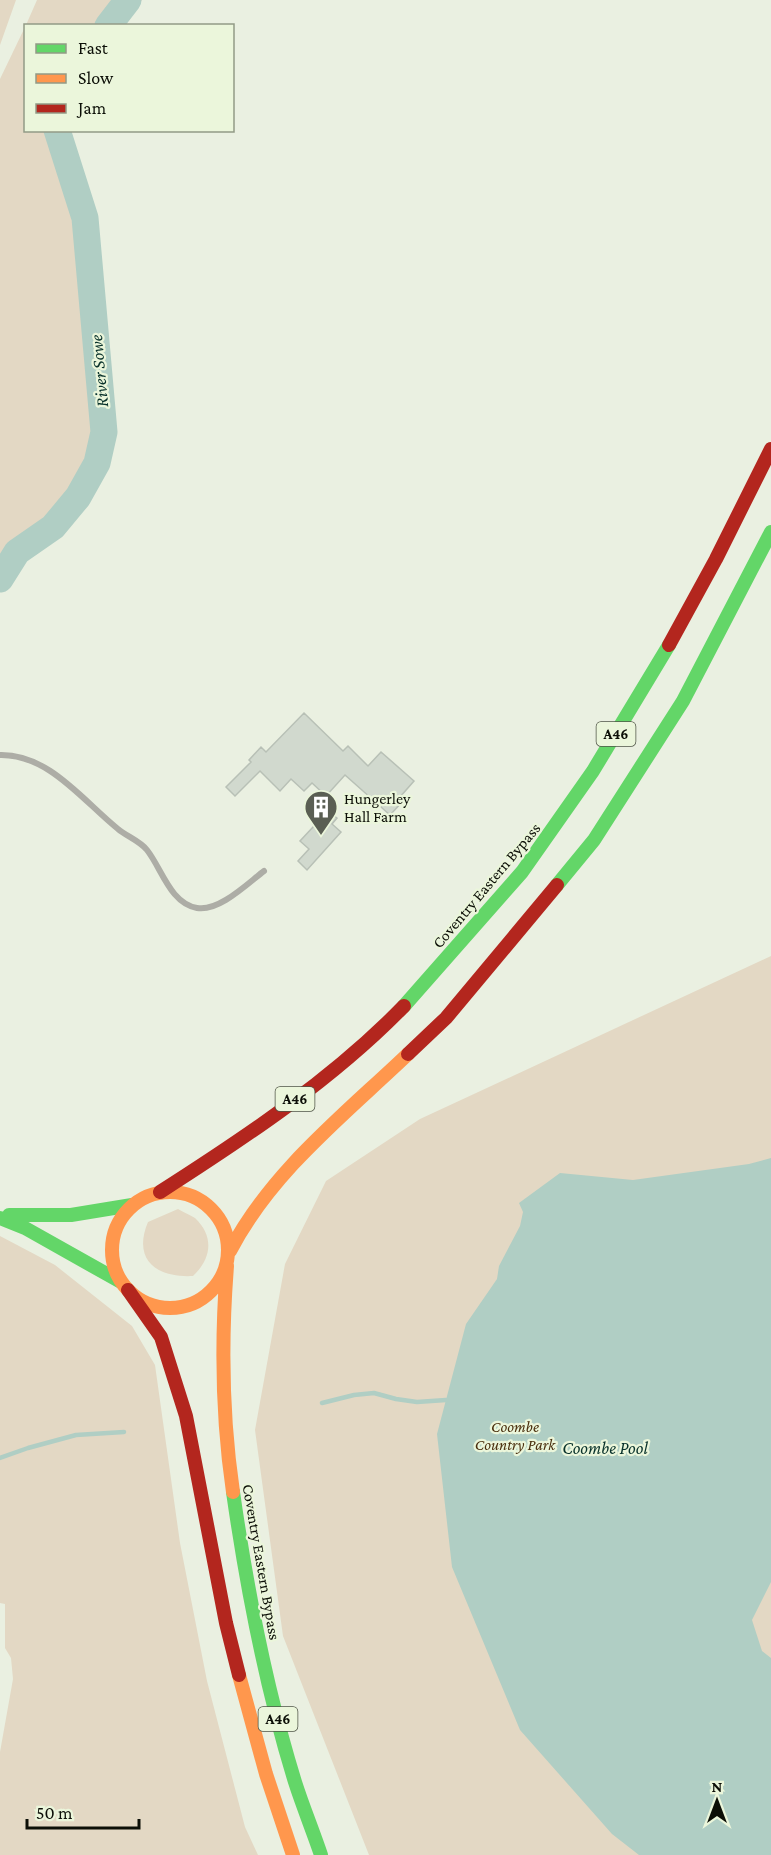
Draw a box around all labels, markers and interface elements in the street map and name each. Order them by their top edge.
legend [24,24,234,132]
text: Fast [78,38,109,58]
text: Slow [78,68,114,88]
text: Jam [76,98,107,118]
water label: River Sowe [86,334,112,408]
road number: A46 [596,722,636,746]
building icon: Hungerley Hall Farm [303,789,339,836]
place label: Hungerley Hall Farm [344,790,411,825]
street label: Coventry Eastern Bypass [429,819,544,952]
road number: A46 [276,1087,314,1111]
park label: Coombe Country Park [475,1418,556,1454]
water label: Coombe Pool [562,1438,648,1458]
street label: Coventry Eastern Bypass [238,1483,284,1641]
road number: A46 [258,1707,298,1731]
north arrow [687,1771,747,1831]
text: N [712,1778,723,1795]
scale bar [27,1792,140,1830]
text: 50 m [36,1803,73,1823]

